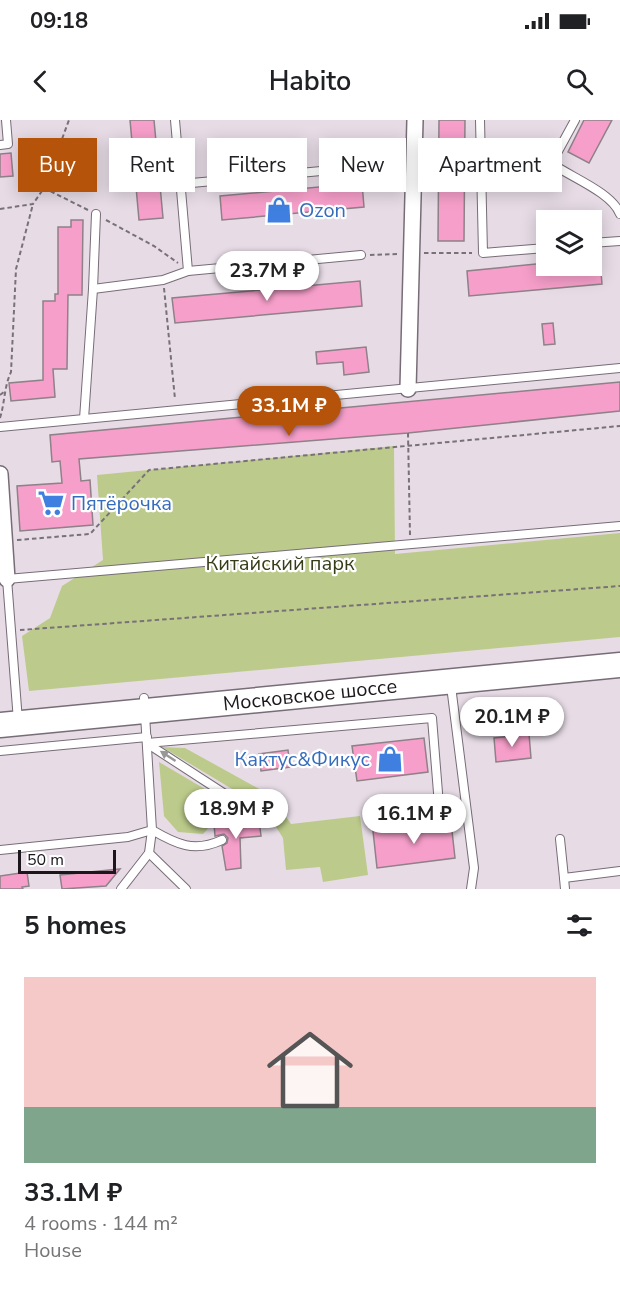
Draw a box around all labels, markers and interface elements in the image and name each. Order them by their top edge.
text: 09:18 [30,6,88,36]
text: Habito [269,63,351,100]
icon: back [24,65,57,98]
icon: search [563,65,596,98]
chip: Buy [18,138,97,192]
chip: Rent [109,138,195,192]
chip: Filters [207,138,307,192]
chip: New [319,138,406,192]
chip: Apartment [418,138,562,192]
shop icon: Ozon [264,195,294,225]
place label: Ozon [299,197,346,224]
map controls [536,210,602,276]
button: layers [536,210,602,276]
pin: 23.7M ₽ [212,251,322,302]
text: 23.7M ₽ [229,257,305,284]
pin: 33.1M ₽ [234,386,344,437]
text: 33.1M ₽ [251,392,327,419]
supermarket icon: Пятёрочка [36,488,66,518]
place label: Пятёрочка [71,490,172,517]
park label: Китайский парк [205,550,355,577]
street label: Московское шоссе [222,672,398,718]
pin: 20.1M ₽ [457,697,567,748]
text: 20.1M ₽ [474,703,550,730]
shop icon: Кактус&Фикус [375,744,405,774]
place label: Кактус&Фикус [234,746,370,773]
one-way arrow [160,751,176,762]
pin: 18.9M ₽ [181,789,291,840]
pin: 16.1M ₽ [359,794,469,845]
text: 18.9M ₽ [198,795,274,822]
text: 16.1M ₽ [376,800,452,827]
scale bar [18,847,116,874]
text: 50 m [27,849,64,871]
text: 5 homes [24,908,126,943]
icon: filters [563,909,596,942]
icon: home [256,1016,364,1124]
text: 33.1M ₽ [24,1175,122,1210]
text: 4 rooms · 144 m² [24,1210,178,1237]
text: House [24,1237,82,1264]

